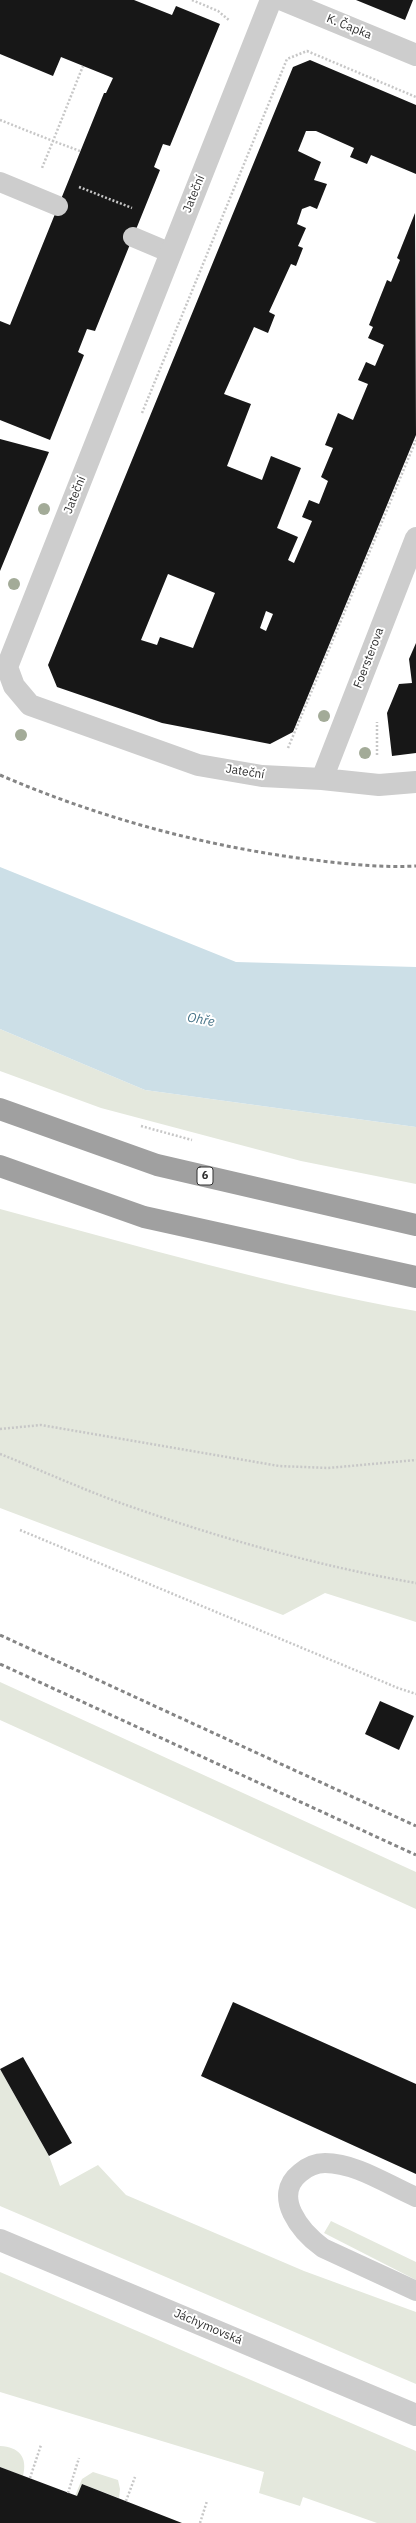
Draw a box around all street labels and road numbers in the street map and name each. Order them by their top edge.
street label: K. Čapka [324,11,374,43]
street label: Jateční [180,173,208,215]
street label: Jateční [61,474,89,516]
street label: Foersterova [351,626,387,690]
street label: Jateční [225,762,265,782]
road number: 6 [197,1167,213,1185]
street label: Jáchymovská [172,2306,244,2348]

